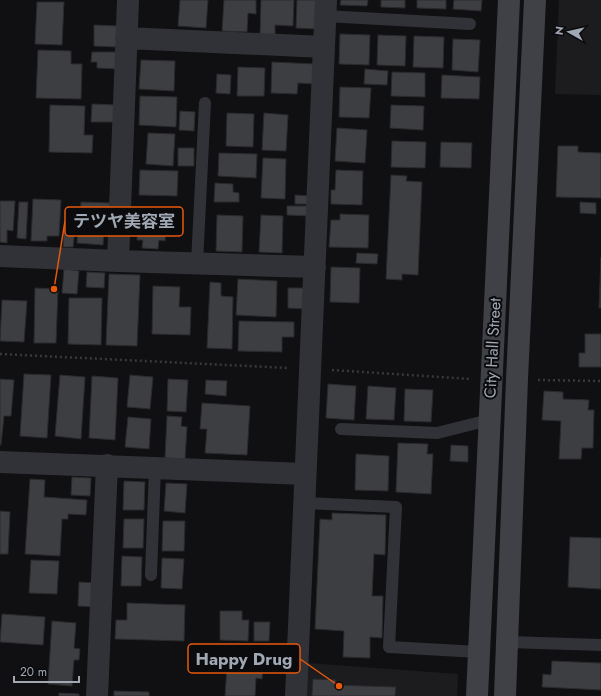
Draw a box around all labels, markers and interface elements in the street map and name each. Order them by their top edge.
north arrow [549,12,589,52]
text: N [551,25,568,36]
callout: テツヤ美容室 [65,207,183,236]
text: テツヤ美容室 [73,209,175,233]
street label: City Hall Street [478,297,507,399]
callout: Happy Drug [188,644,300,673]
text: Happy Drug [196,647,292,671]
scale bar [14,658,79,684]
text: 20 m [20,663,47,681]

